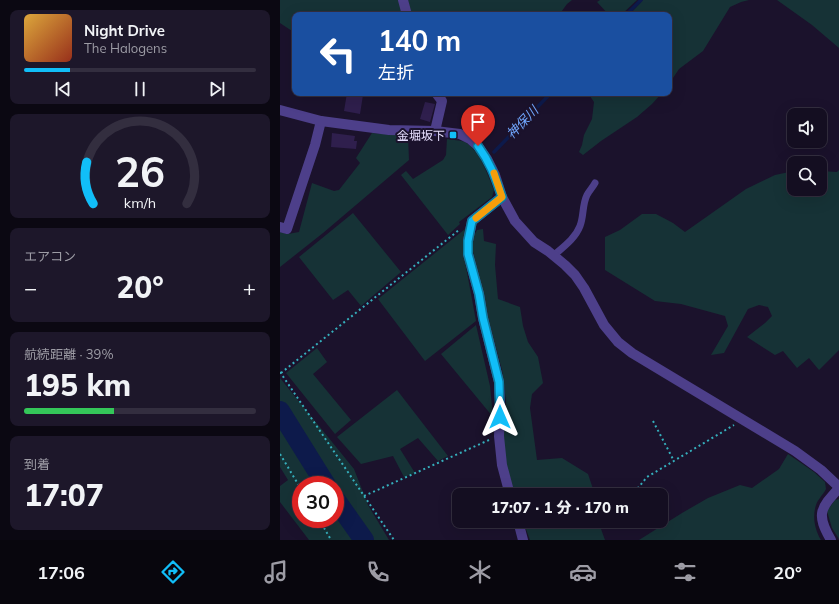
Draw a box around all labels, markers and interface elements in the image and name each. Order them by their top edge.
text: Night Drive [84,21,165,40]
text: 140 m [378,23,461,58]
icon: left [312,28,364,80]
text: The Halogens [84,40,167,56]
text: 左折 [378,61,414,84]
icon: previous [52,78,74,100]
icon: pause [129,78,151,100]
icon: next [206,78,228,100]
water label: 神保川 [503,101,543,142]
pin [461,105,495,146]
map controls [787,108,827,196]
button: sound [787,108,827,148]
icon: arrive [467,111,489,133]
place label: 金堀坂下 [397,128,445,143]
marker: 金堀坂下 [448,130,458,140]
text: 26 [115,145,165,197]
button: search [787,156,827,196]
text: km/h [124,194,156,212]
text: エアコン [24,248,76,264]
text: 20° [116,268,164,306]
text: − [24,274,37,302]
text: + [243,274,256,302]
text: 航続距離 · 39% [24,346,114,362]
text: 195 km [24,366,131,404]
position arrow [479,396,521,438]
text: 到着 [24,456,50,472]
text: 17:07 [24,476,104,514]
speed limit sign: 30 [292,476,344,528]
text: 17:07 · 1 分 · 170 m [491,498,629,517]
icon: directions [159,558,187,586]
icon: music [262,558,290,586]
icon: phone [364,558,392,586]
icon: climate [466,558,494,586]
icon: car [569,558,597,586]
icon: filters [671,558,699,586]
text: 17:06 [37,561,85,584]
text: 20° [773,561,802,584]

